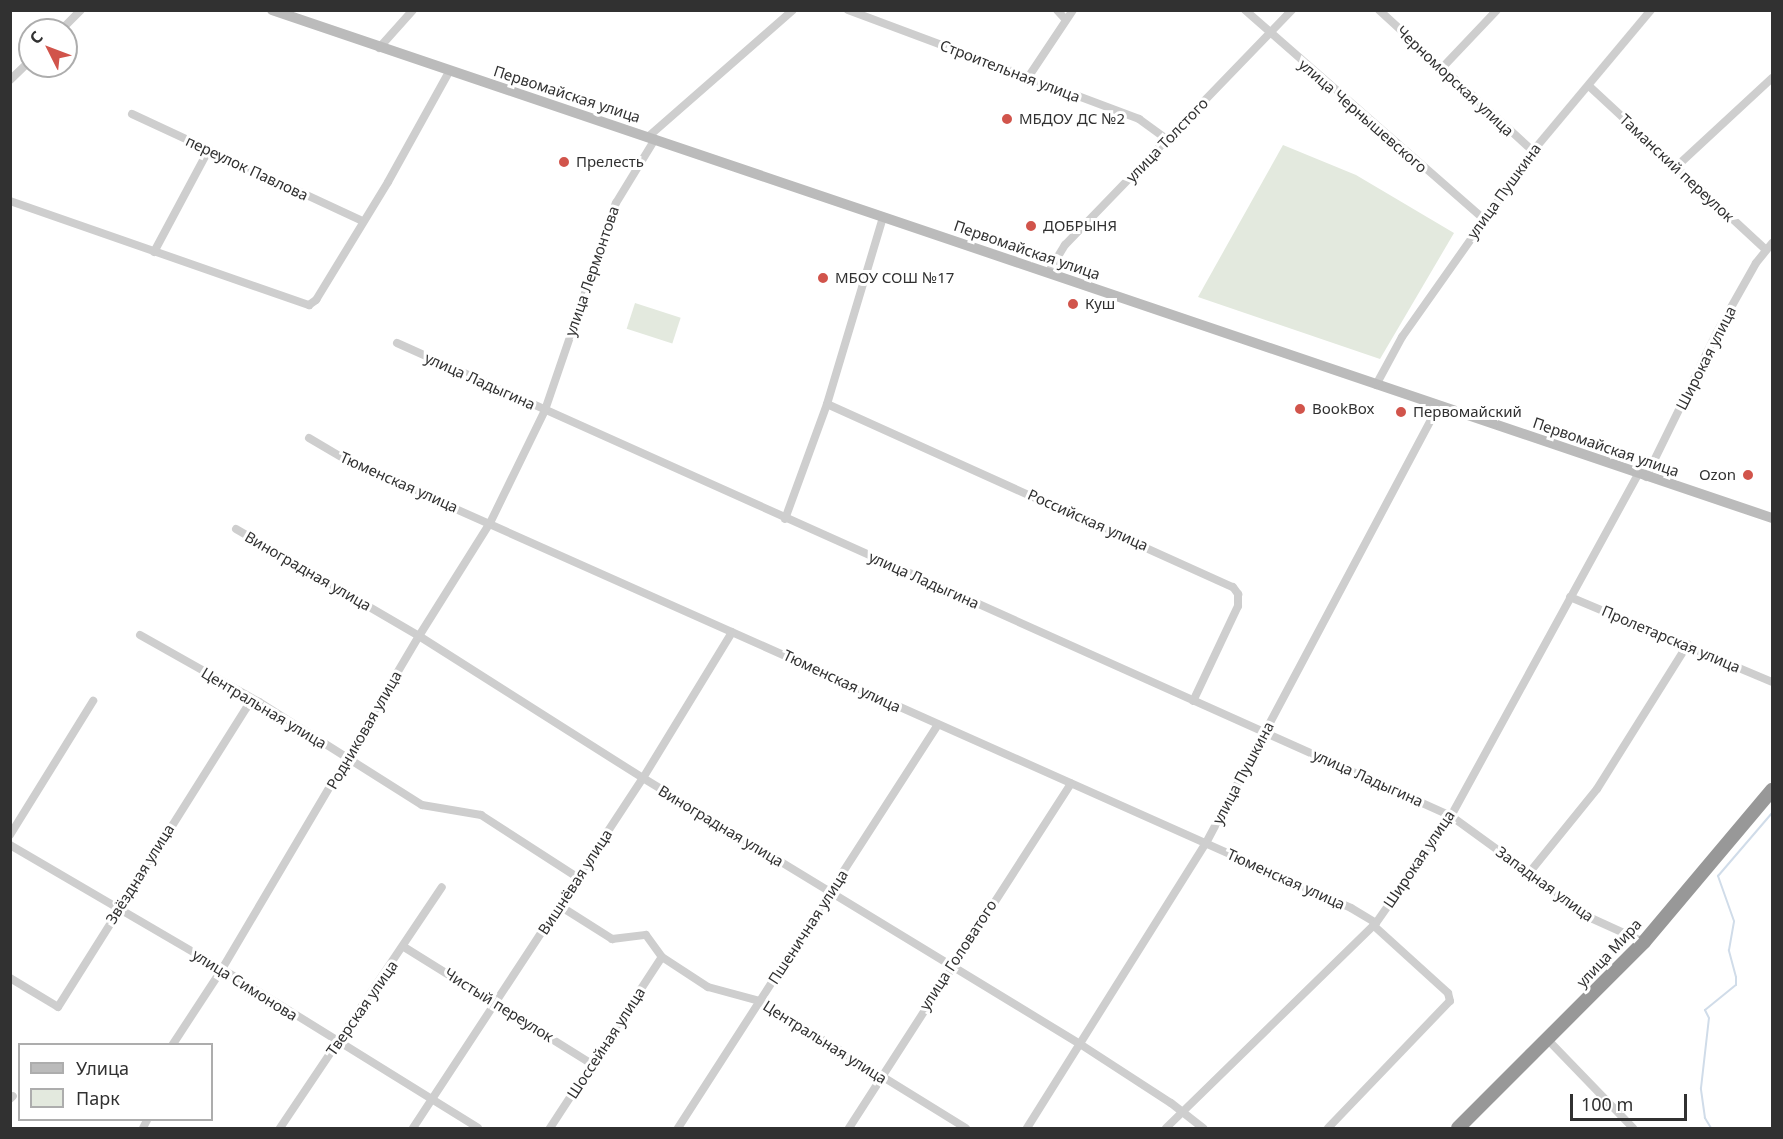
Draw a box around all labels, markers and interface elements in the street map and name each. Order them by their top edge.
north arrow [18,18,78,78]
street label: Черноморская улица [1393,22,1517,140]
text: С [24,26,48,48]
street label: Строительная улица [937,36,1083,106]
street label: улица Чернышевского [1295,55,1431,177]
street label: Первомайская улица [491,62,643,126]
street label: улица Толстого [1122,94,1212,186]
place label: МБДОУ ДС №2 [1019,110,1125,128]
street label: Таманский переулок [1616,110,1738,226]
marker: МБДОУ ДС №2 [1000,112,1014,126]
street label: переулок Павлова [183,132,311,204]
street label: улица Пушкина [1463,140,1545,242]
place label: Прелесть [576,153,644,171]
marker: Прелесть [557,155,571,169]
street label: улица Лермонтова [561,204,623,338]
street label: Первомайская улица [952,217,1102,283]
place label: ДОБРЫНЯ [1043,217,1117,235]
marker: ДОБРЫНЯ [1024,219,1038,233]
place label: МБОУ СОШ №17 [835,269,954,287]
marker: МБОУ СОШ №17 [816,271,830,285]
place label: Куш [1085,295,1115,313]
marker: Куш [1066,297,1080,311]
street label: Широкая улица [1672,303,1740,413]
street label: улица Ладыгина [422,349,538,413]
place label: BookBox [1312,400,1374,418]
marker: BookBox [1293,402,1307,416]
place label: Первомайский [1413,403,1522,421]
marker: Первомайский [1394,405,1408,419]
street label: Первомайская улица [1531,414,1681,480]
street label: Тюменская улица [337,448,461,516]
place label: Ozon [1699,466,1736,484]
marker: Ozon [1741,468,1755,482]
street label: Российская улица [1025,485,1151,555]
street label: Виноградная улица [242,527,374,615]
street label: улица Ладыгина [866,548,982,612]
street label: Пролетарская улица [1599,602,1743,676]
street label: Тюменская улица [780,646,904,716]
street label: Центральная улица [198,664,330,752]
street label: Родниковая улица [323,668,405,792]
street label: улица Пушкина [1208,719,1278,827]
street label: улица Ладыгина [1310,746,1426,810]
street label: Виноградная улица [655,781,787,871]
street label: Широкая улица [1380,807,1458,911]
street label: Звёздная улица [102,821,178,927]
street label: Вишнёвая улица [534,826,616,938]
street label: Западная улица [1493,843,1597,925]
street label: Тюменская улица [1224,845,1348,913]
street label: Пшеничная улица [764,866,852,988]
street label: улица Головатого [916,897,1000,1013]
street label: улица Мира [1573,915,1645,991]
street label: улица Симонова [189,945,301,1025]
street label: Тверская улица [322,957,402,1059]
street label: Чистый переулок [441,964,557,1046]
street label: Шоссейная улица [563,984,649,1102]
street label: Центральная улица [760,997,890,1087]
legend [18,1043,213,1121]
text: Улица [76,1056,129,1080]
scale bar [1573,1082,1690,1120]
text: Парк [76,1086,120,1110]
text: 100 m [1581,1092,1633,1116]

